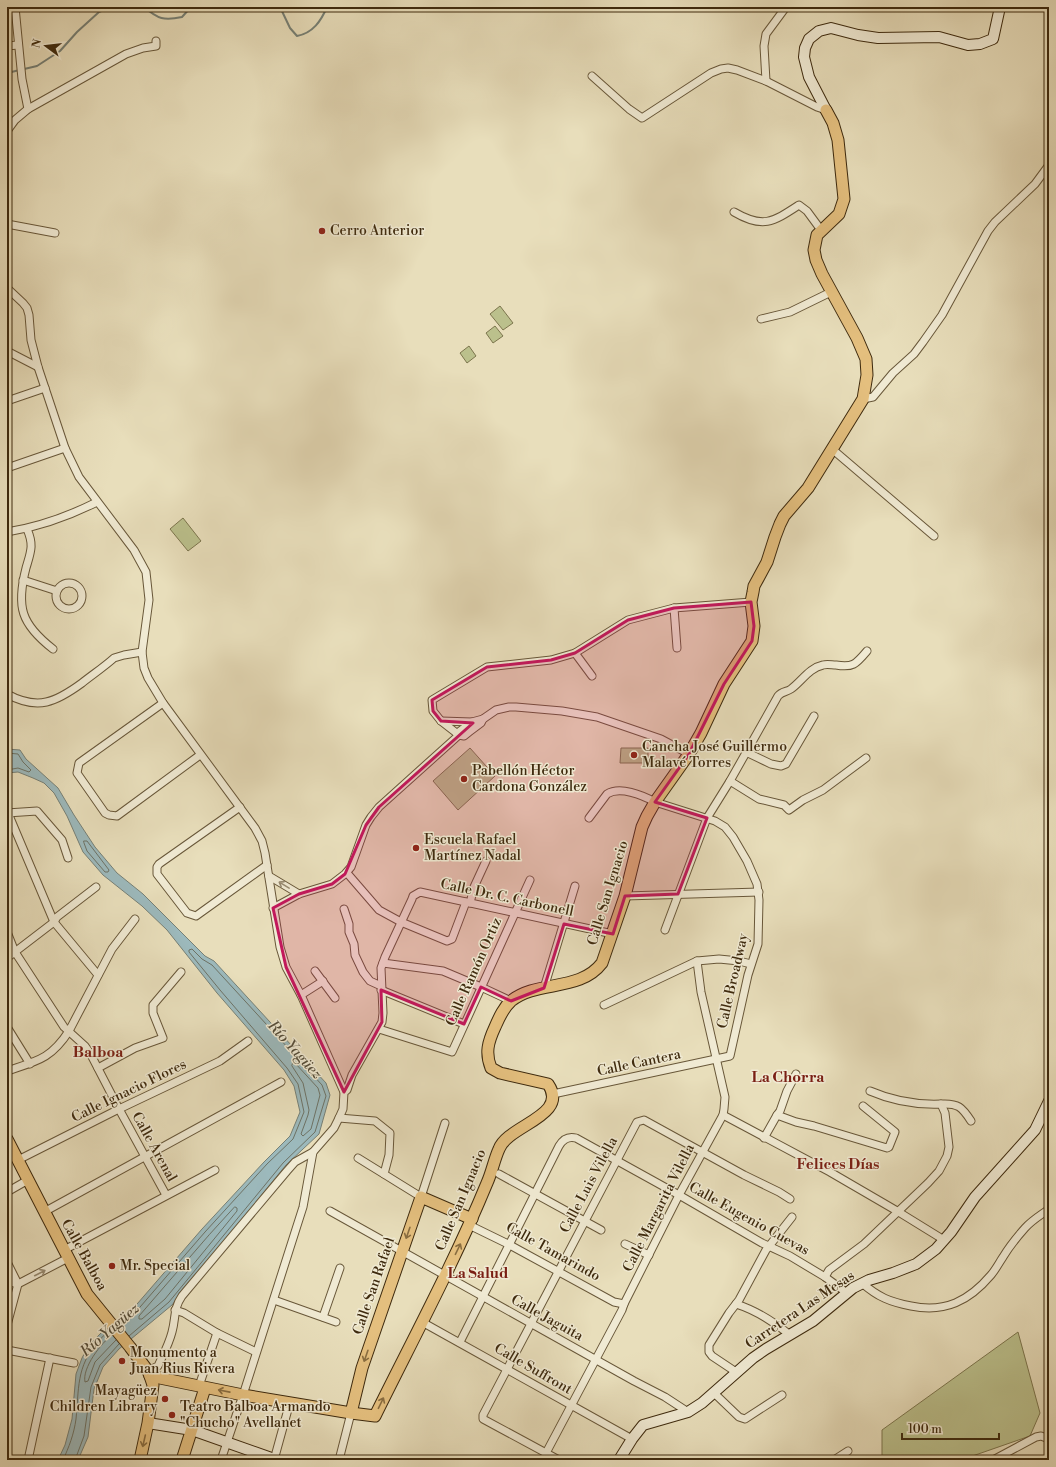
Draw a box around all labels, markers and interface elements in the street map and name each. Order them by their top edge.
north arrow [26,26,66,66]
text: N [29,37,45,50]
place label: Cerro Anterior [330,222,424,240]
marker: Cerro Anterior [317,226,327,236]
place label: Cancha José Guillermo Malavé Torres [642,738,787,772]
marker: Cancha José Guillermo Malavé Torres [629,750,639,760]
place label: Pabellón Héctor Cardona González [472,762,587,796]
marker: Pabellón Héctor Cardona González [459,774,469,784]
place label: Escuela Rafael Martínez Nadal [424,831,521,865]
street label: Calle San Ignacio [583,838,633,948]
marker: Escuela Rafael Martínez Nadal [411,843,421,853]
street label: Calle Dr. C. Carbonell [439,875,575,921]
one-way arrow [278,881,290,889]
street label: Calle Ramón Ortiz [442,915,506,1029]
street label: Calle Broadway [713,931,753,1030]
water label: Río Yagüez [263,1016,326,1083]
district label: Balboa [73,1043,124,1062]
street label: Calle Cantera [596,1045,683,1081]
street label: Calle Ignacio Flores [69,1055,189,1127]
district label: La Chorra [752,1068,825,1087]
street label: Calle Arenal [127,1109,181,1185]
street label: Calle Luis Vilella [556,1133,622,1236]
street label: Calle Margarita Vilella [619,1140,699,1275]
street label: Calle San Ignacio [431,1146,491,1254]
district label: Felices Días [796,1155,880,1174]
street label: Calle Eugenio Cuevas [686,1178,812,1260]
street label: Calle Balboa [57,1216,111,1295]
street label: Calle Tamarindo [502,1219,604,1286]
one-way arrow [404,1227,412,1239]
street label: Calle San Rafael [349,1235,399,1337]
one-way arrow [455,1243,462,1255]
place label: Mr. Special [120,1257,190,1275]
marker: Mr. Special [107,1261,117,1271]
district label: La Salud [448,1264,509,1283]
street label: Carretera Las Mesas [742,1267,858,1353]
one-way arrow [34,1269,46,1276]
street label: Calle Jaguita [508,1291,587,1346]
water label: Río Yagüez [76,1299,144,1362]
street label: Calle Suffront [491,1339,575,1399]
place label: Monumento a Juan Rius Rivera [129,1344,236,1378]
one-way arrow [362,1350,369,1363]
marker: Monumento a Juan Rius Rivera [117,1356,127,1366]
place label: Mayagüez Children Library [50,1382,157,1416]
one-way arrow [218,1387,231,1395]
marker: Mayagüez Children Library [160,1394,170,1404]
one-way arrow [378,1397,386,1409]
place label: Teatro Balboa Armando "Chucho" Avellanet [180,1398,331,1432]
marker: Teatro Balboa Armando "Chucho" Avellanet [167,1410,177,1420]
scale bar [902,1415,999,1441]
text: 100 m [908,1422,942,1437]
one-way arrow [140,1435,147,1448]

